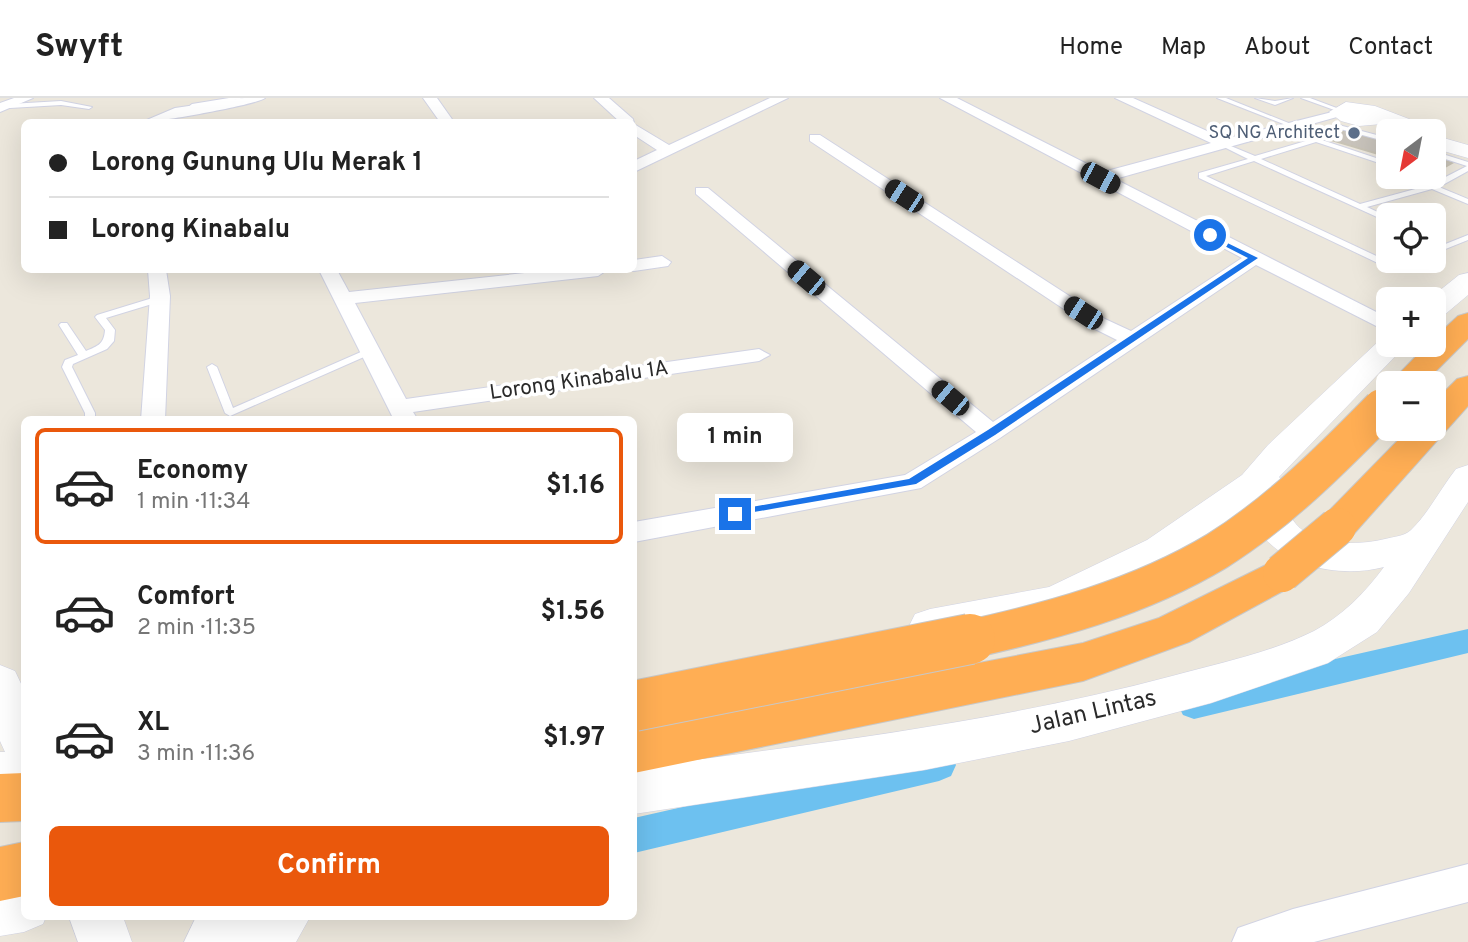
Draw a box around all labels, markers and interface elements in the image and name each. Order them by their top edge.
text: Swyft [35,27,123,69]
text: Home [1059,33,1123,63]
text: Map [1161,33,1206,63]
text: About [1244,33,1310,63]
text: Contact [1348,33,1433,63]
north arrow [1376,119,1446,189]
map controls [1376,119,1446,441]
place label: SQ NG Architect [1208,122,1340,145]
marker: SQ NG Architect [1346,125,1362,141]
text: Lorong Gunung Ulu Merak 1 [91,147,423,180]
car [1077,159,1124,197]
car [881,176,928,216]
button: locate [1376,203,1446,273]
text: Lorong Kinabalu [91,214,290,247]
route start [1194,219,1226,251]
car [784,256,829,300]
button: + [1376,287,1446,357]
car [1060,293,1107,333]
street label: Lorong Kinabalu 1A [488,355,670,407]
button: − [1376,371,1446,441]
car [928,376,973,420]
callout: 1 min [677,412,793,462]
text: 1 min [707,423,763,452]
icon: car [53,455,116,518]
text: Economy [137,455,248,488]
text: $1.16 [546,470,605,503]
text: 1 min · 11:34 [137,488,251,517]
route end [719,498,751,530]
icon: car [53,581,116,644]
text: Comfort [137,581,235,614]
text: $1.56 [541,596,605,629]
text: 2 min · 11:35 [137,614,256,643]
street label: Jalan Lintas [1027,684,1159,742]
icon: car [53,707,116,770]
text: XL [137,707,169,740]
text: $1.97 [543,722,605,755]
text: 3 min · 11:36 [137,740,255,769]
button: Confirm [49,826,609,906]

